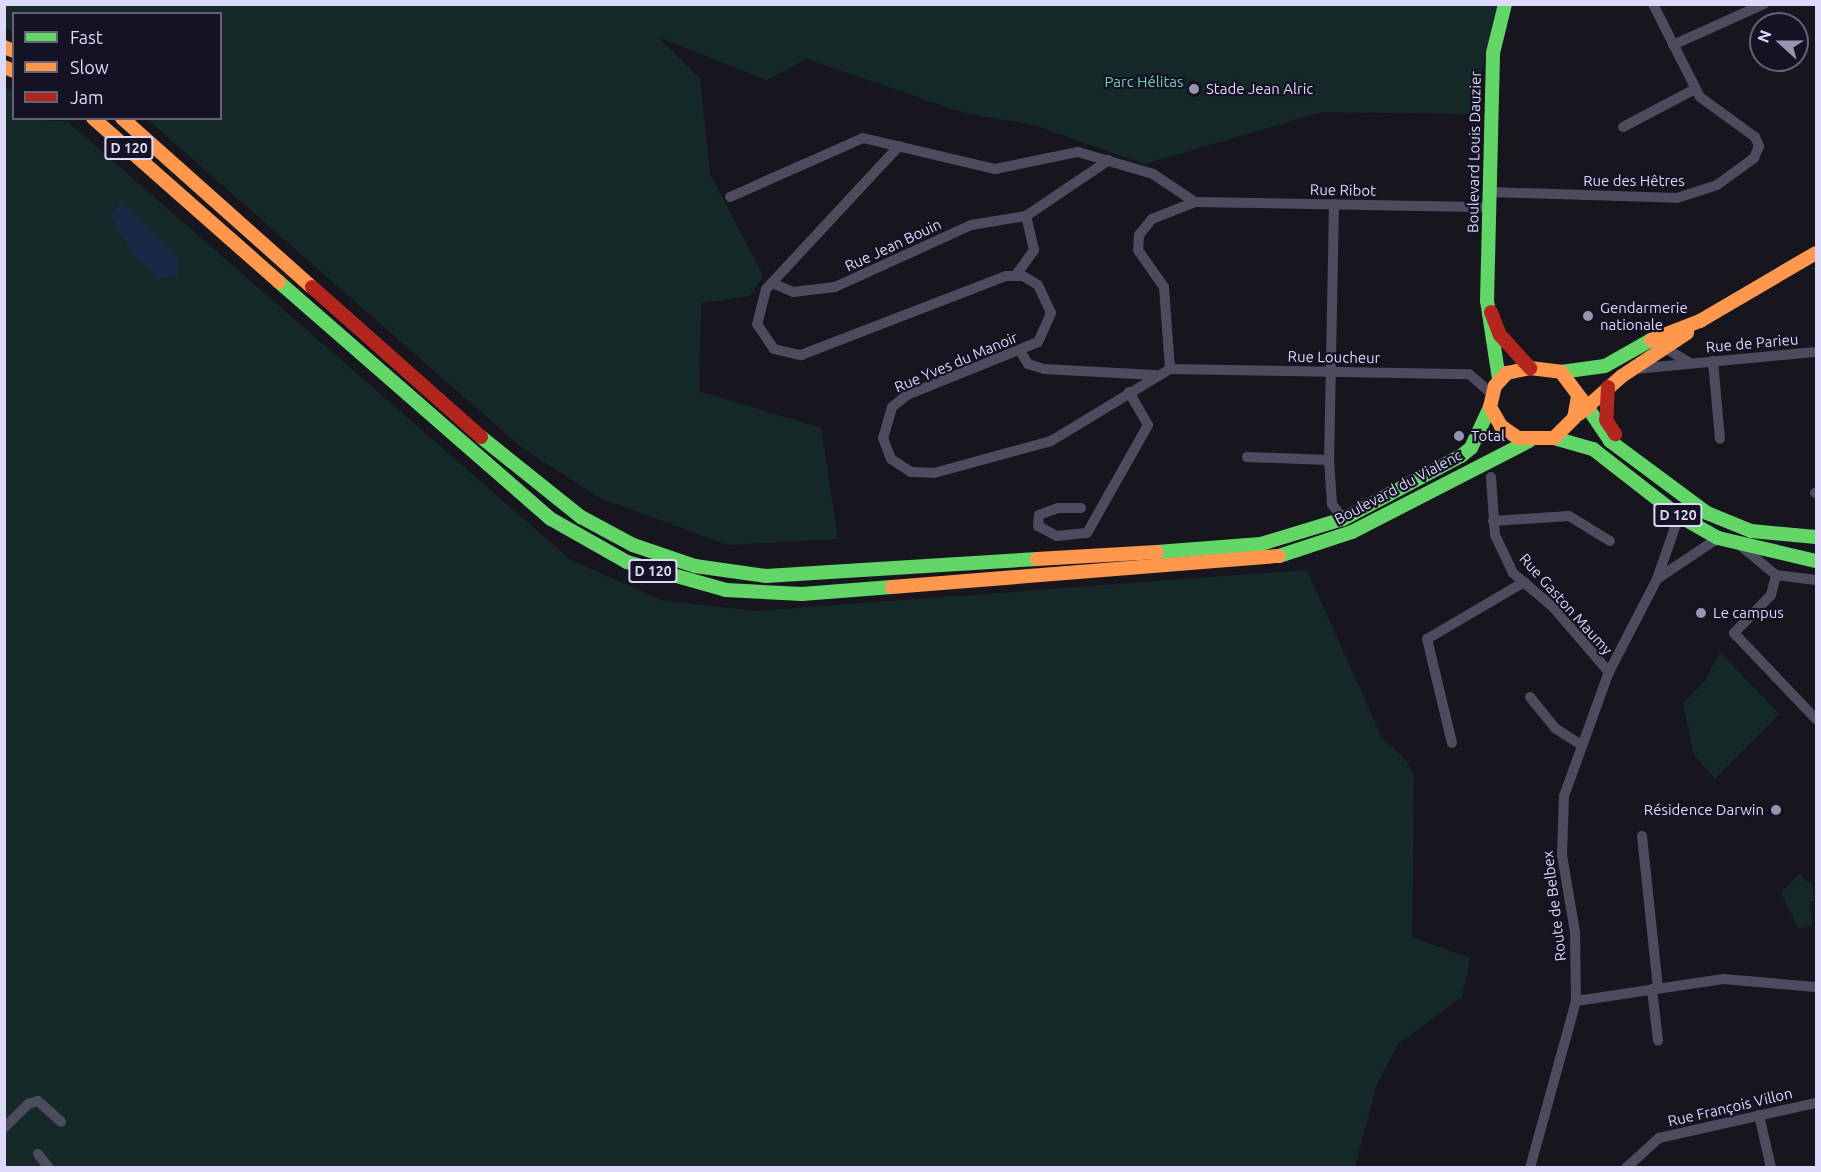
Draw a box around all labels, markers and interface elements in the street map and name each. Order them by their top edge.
legend [12,12,222,120]
north arrow [1749,12,1809,72]
text: Fast [70,27,103,47]
text: N [1754,27,1775,45]
text: Slow [70,57,109,77]
street label: Boulevard Louis Dauzier [1464,71,1484,233]
park label: Parc Hélitas [1104,73,1184,91]
place label: Stade Jean Alric [1206,80,1313,98]
marker: Stade Jean Alric [1187,82,1201,96]
text: Jam [70,87,104,107]
road number: D 120 [104,137,154,159]
street label: Rue des Hêtres [1583,172,1685,190]
street label: Rue Ribot [1310,180,1376,200]
street label: Rue Jean Bouin [842,215,944,275]
place label: Gendarmerie nationale [1600,298,1688,333]
marker: Gendarmerie nationale [1581,309,1595,323]
street label: Rue Yves du Manoir [892,328,1020,396]
street label: Rue de Parieu [1705,330,1799,356]
street label: Rue Loucheur [1288,347,1380,367]
place label: Total [1471,427,1505,445]
marker: Total [1452,429,1466,443]
street label: Boulevard du Vialenc [1331,446,1465,528]
road number: D 120 [1652,504,1704,526]
street label: Rue Gaston Maumy [1516,550,1616,658]
road number: D 120 [628,560,678,582]
place label: Le campus [1713,604,1784,622]
marker: Le campus [1694,606,1708,620]
place label: Résidence Darwin [1644,801,1764,819]
marker: Résidence Darwin [1769,803,1783,817]
street label: Route de Belbex [1538,850,1570,962]
street label: Rue François Villon [1666,1084,1794,1130]

